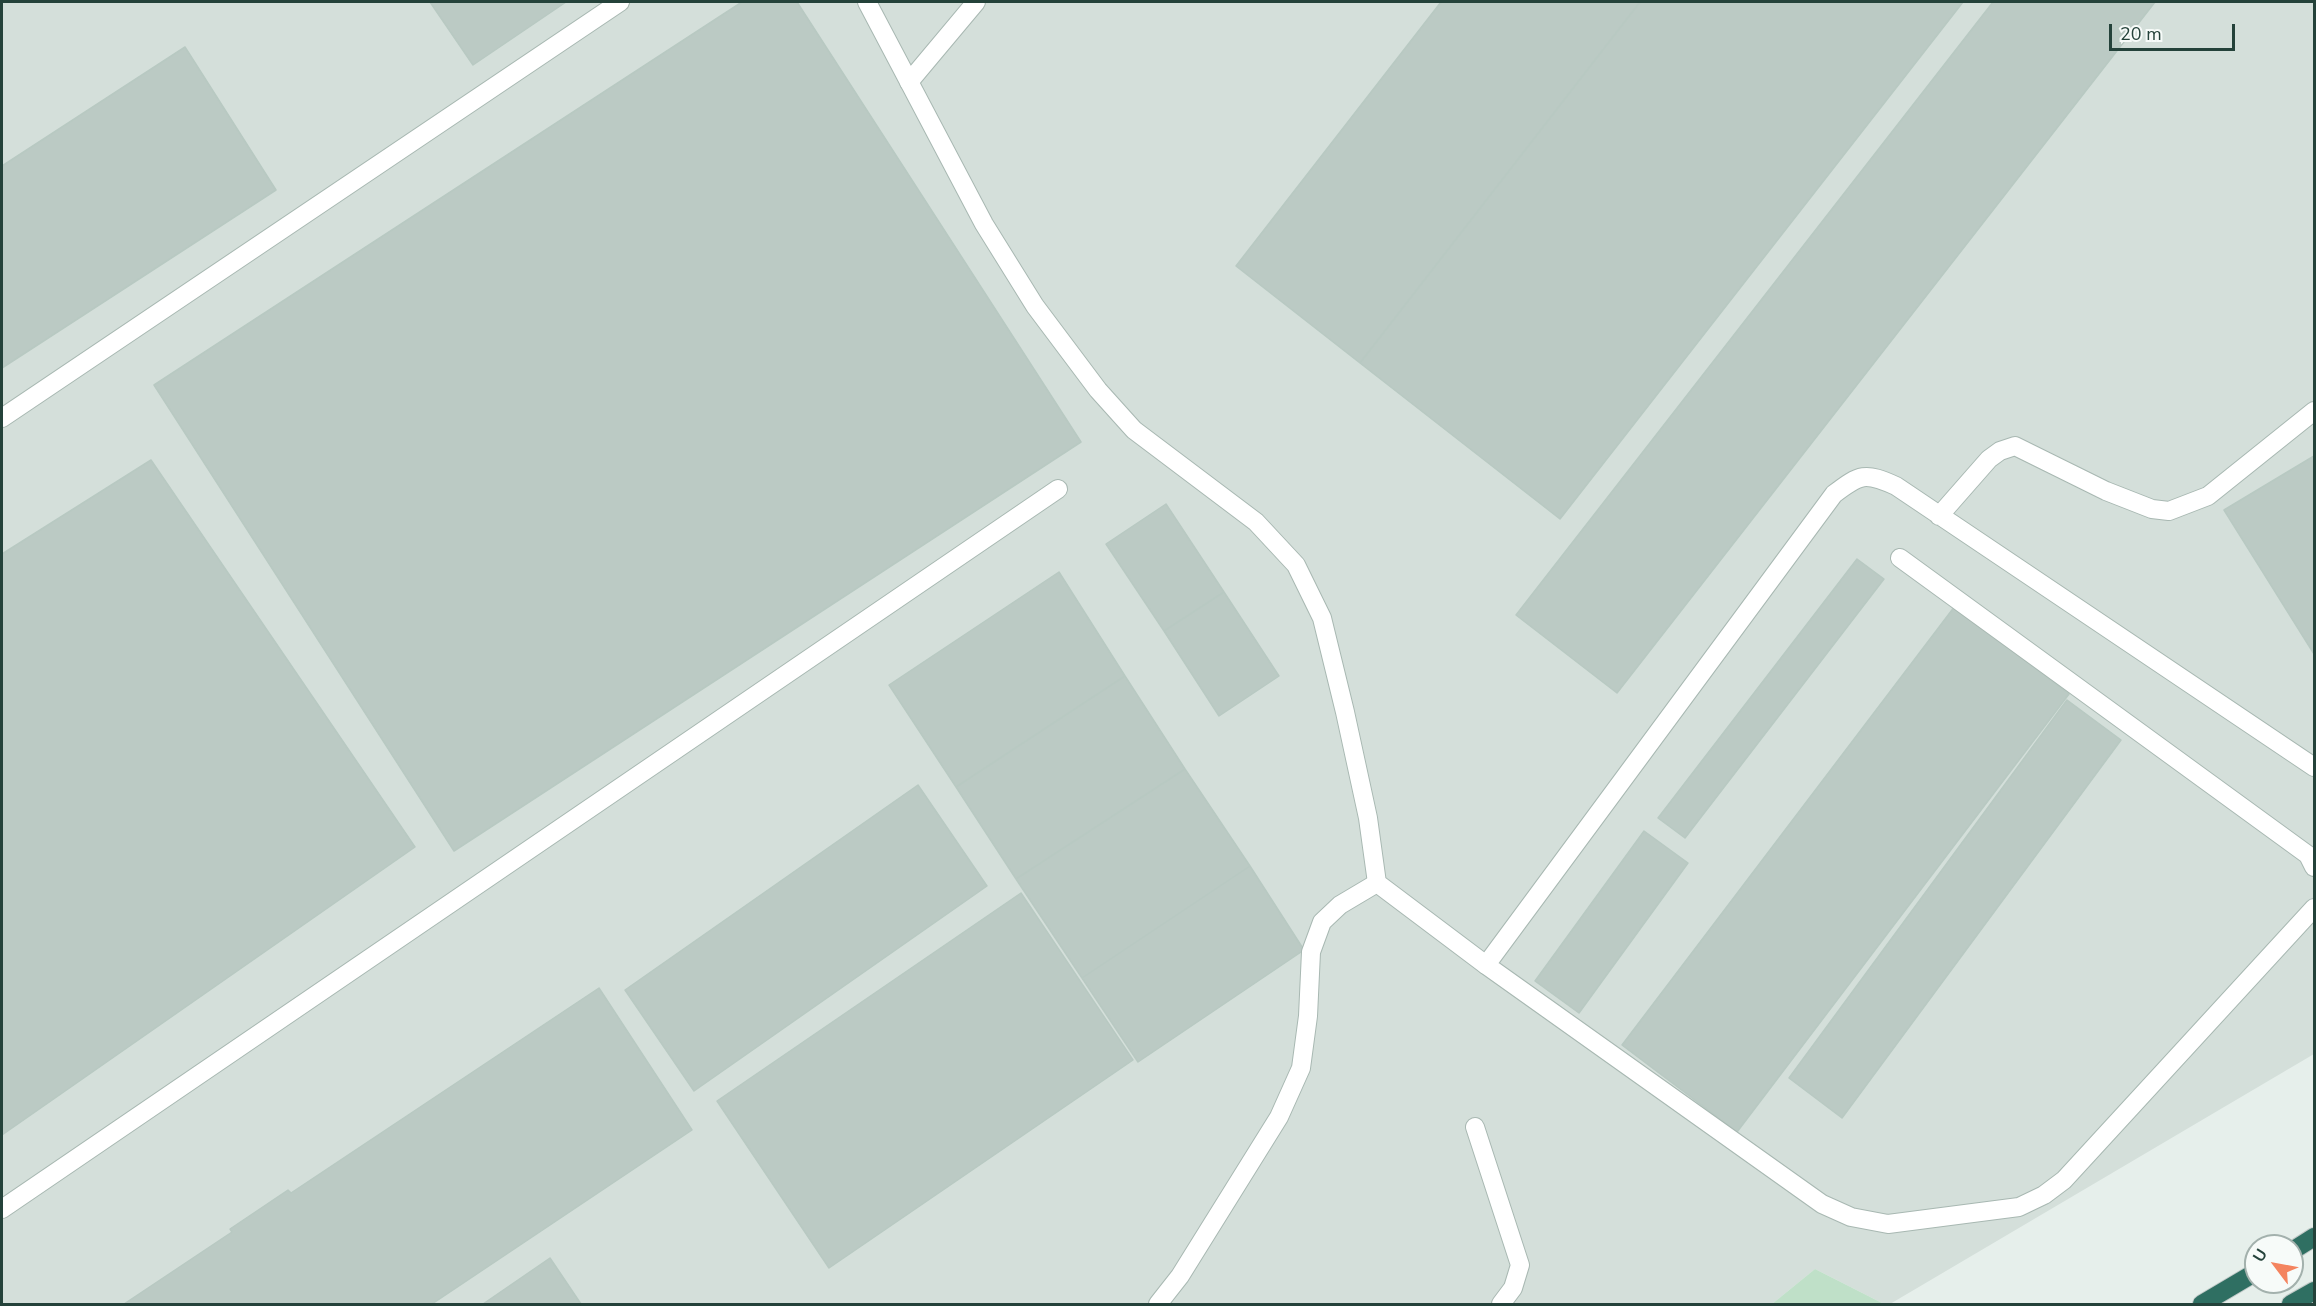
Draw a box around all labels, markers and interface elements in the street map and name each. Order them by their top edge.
scale bar [2112,12,2238,50]
text: 20 m [2120,22,2162,46]
north arrow [2244,1234,2304,1294]
text: U [2248,1245,2273,1266]

